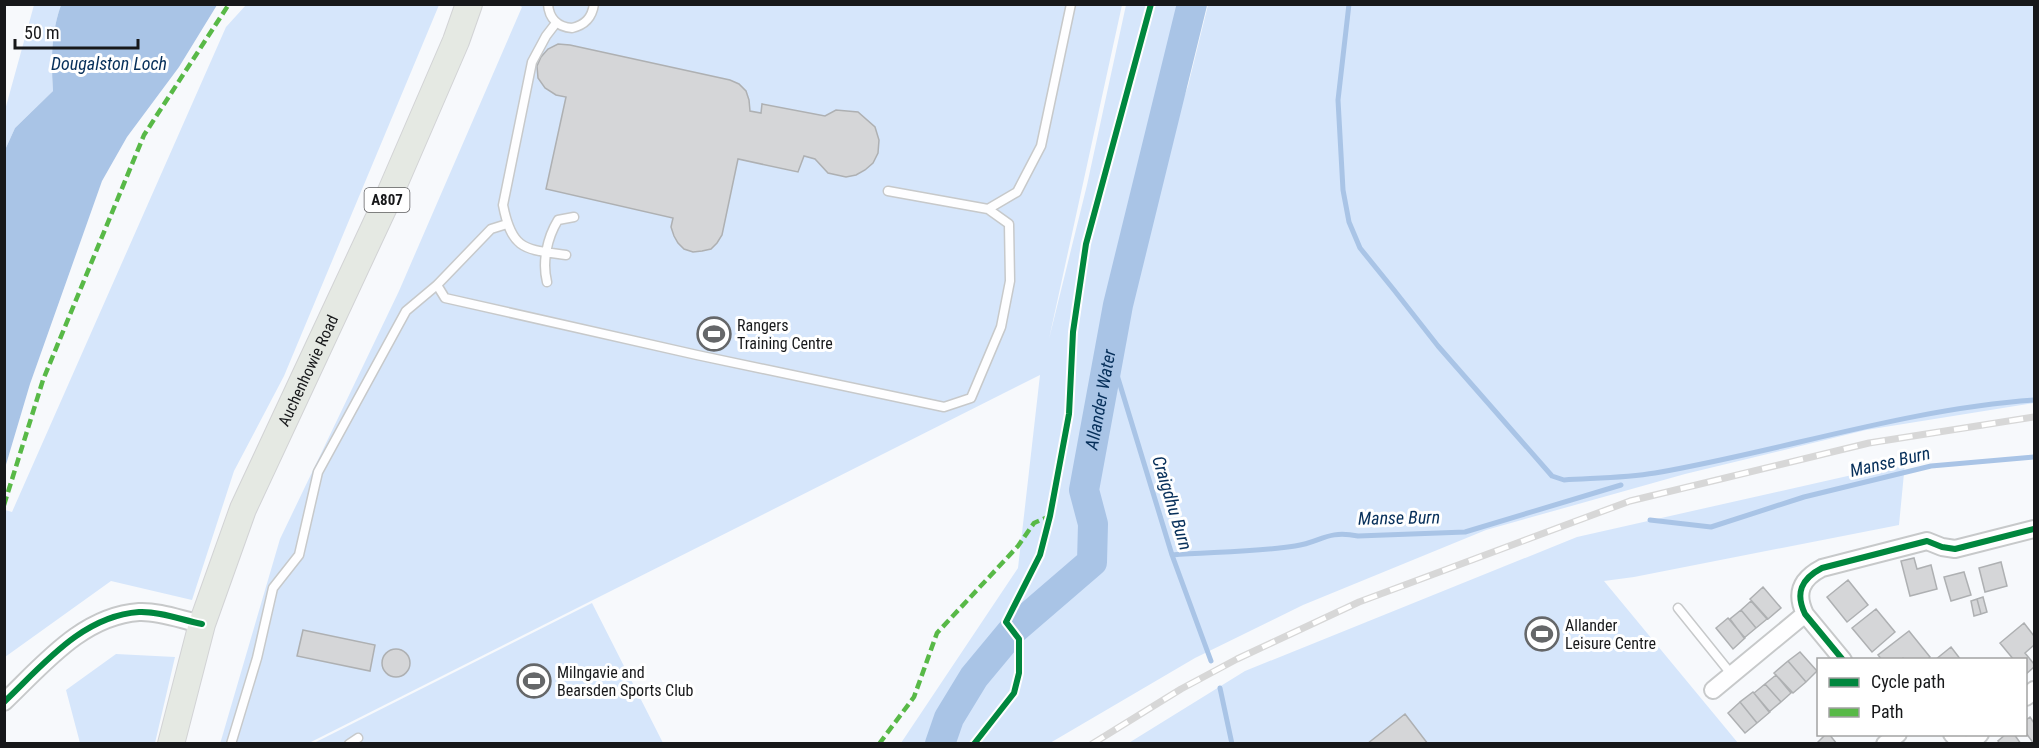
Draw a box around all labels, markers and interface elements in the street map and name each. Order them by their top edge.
scale bar [15,12,138,50]
text: 50 m [24,22,59,43]
water label: Dougalston Loch [51,53,167,74]
road number: A807 [364,188,410,212]
street label: Auchenhowie Road [274,312,342,429]
sports icon: Rangers Training Centre [696,316,732,352]
place label: Rangers Training Centre [737,316,833,353]
water label: Allander Water [1080,347,1120,452]
water label: Manse Burn [1848,442,1932,481]
water label: Craigdhu Burn [1148,453,1197,552]
water label: Manse Burn [1358,506,1440,529]
sports icon: Allander Leisure Centre [1524,616,1560,652]
place label: Allander Leisure Centre [1565,616,1656,653]
legend [1817,658,2027,736]
sports icon: Milngavie and Bearsden Sports Club [516,663,552,699]
place label: Milngavie and Bearsden Sports Club [557,663,694,700]
text: Cycle path [1871,671,1945,692]
text: Path [1871,701,1904,722]

